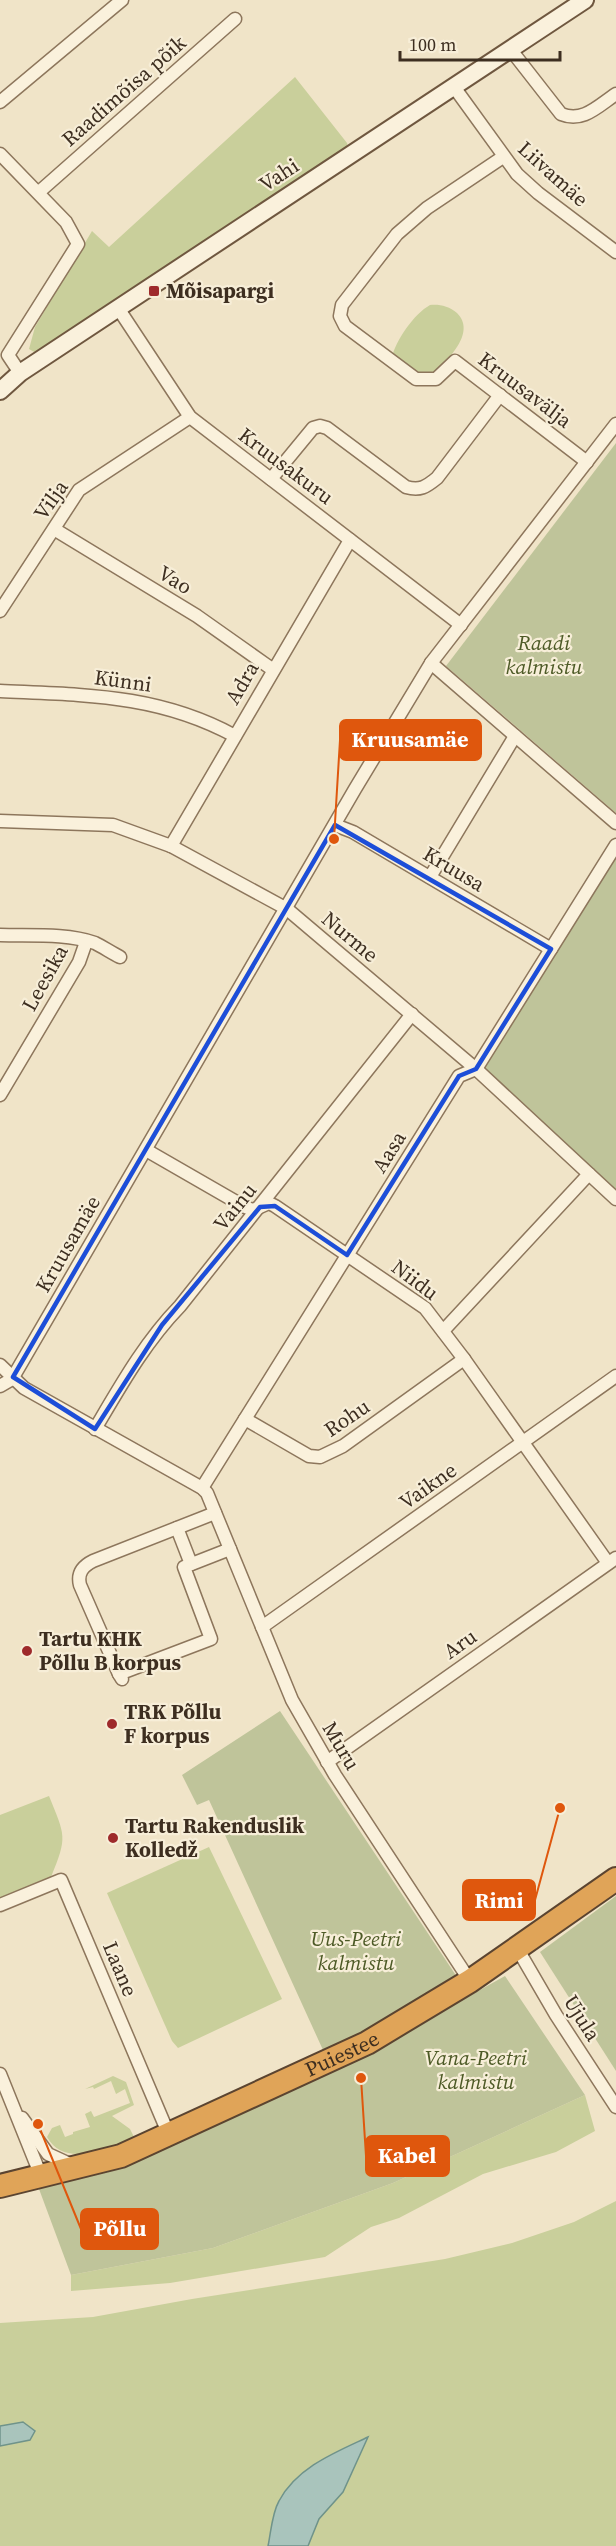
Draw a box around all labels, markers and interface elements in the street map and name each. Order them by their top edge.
scale bar [400,24,560,62]
street label: Raadimõisa põik [55,28,192,153]
text: 100 m [409,32,456,57]
street label: Liivamäe [512,134,595,213]
street label: Vahi [253,151,304,198]
place label: Mõisapargi [166,276,274,305]
marker: Mõisapargi [147,284,161,298]
street label: Kruusavälja [472,345,578,435]
street label: Kruusakuru [233,420,340,511]
street label: Vilja [27,474,75,525]
street label: Vao [153,558,198,601]
park label: Raadi kalmistu [506,628,582,681]
street label: Adra [218,656,265,709]
street label: Künni [93,662,154,699]
callout: Kruusamäe [340,720,481,760]
text: Kruusamäe [352,724,468,754]
street label: Kruusa [418,839,491,898]
street label: Nurme [316,904,385,969]
street label: Leesika [15,939,75,1016]
street label: Aasa [365,1125,413,1178]
street label: Vainu [206,1176,263,1237]
street label: Kruusamäe [28,1190,107,1298]
street label: Niidu [386,1252,445,1307]
street label: Rohu [318,1392,375,1443]
street label: Vaikne [393,1455,462,1516]
street label: Aru [437,1622,482,1666]
place label: Tartu KHK Põllu B korpus [39,1624,182,1677]
marker: Tartu KHK Põllu B korpus [20,1644,34,1658]
place label: TRK Põllu F korpus [124,1697,222,1750]
street label: Muru [316,1716,367,1775]
marker: TRK Põllu F korpus [105,1717,119,1731]
place label: Tartu Rakenduslik Kolledž [125,1811,305,1864]
marker: Tartu Rakenduslik Kolledž [106,1831,120,1845]
callout: Rimi [463,1880,535,1920]
text: Rimi [475,1885,523,1915]
park label: Uus-Peetri kalmistu [311,1924,402,1977]
street label: Laane [96,1937,145,2001]
street label: Ujula [557,1989,608,2047]
street label: Puiestee [300,2024,385,2084]
park label: Vana-Peetri kalmistu [425,2043,528,2096]
callout: Kabel [366,2136,449,2176]
text: Kabel [378,2140,436,2170]
callout: Põllu [81,2209,158,2249]
text: Põllu [94,2213,146,2243]

